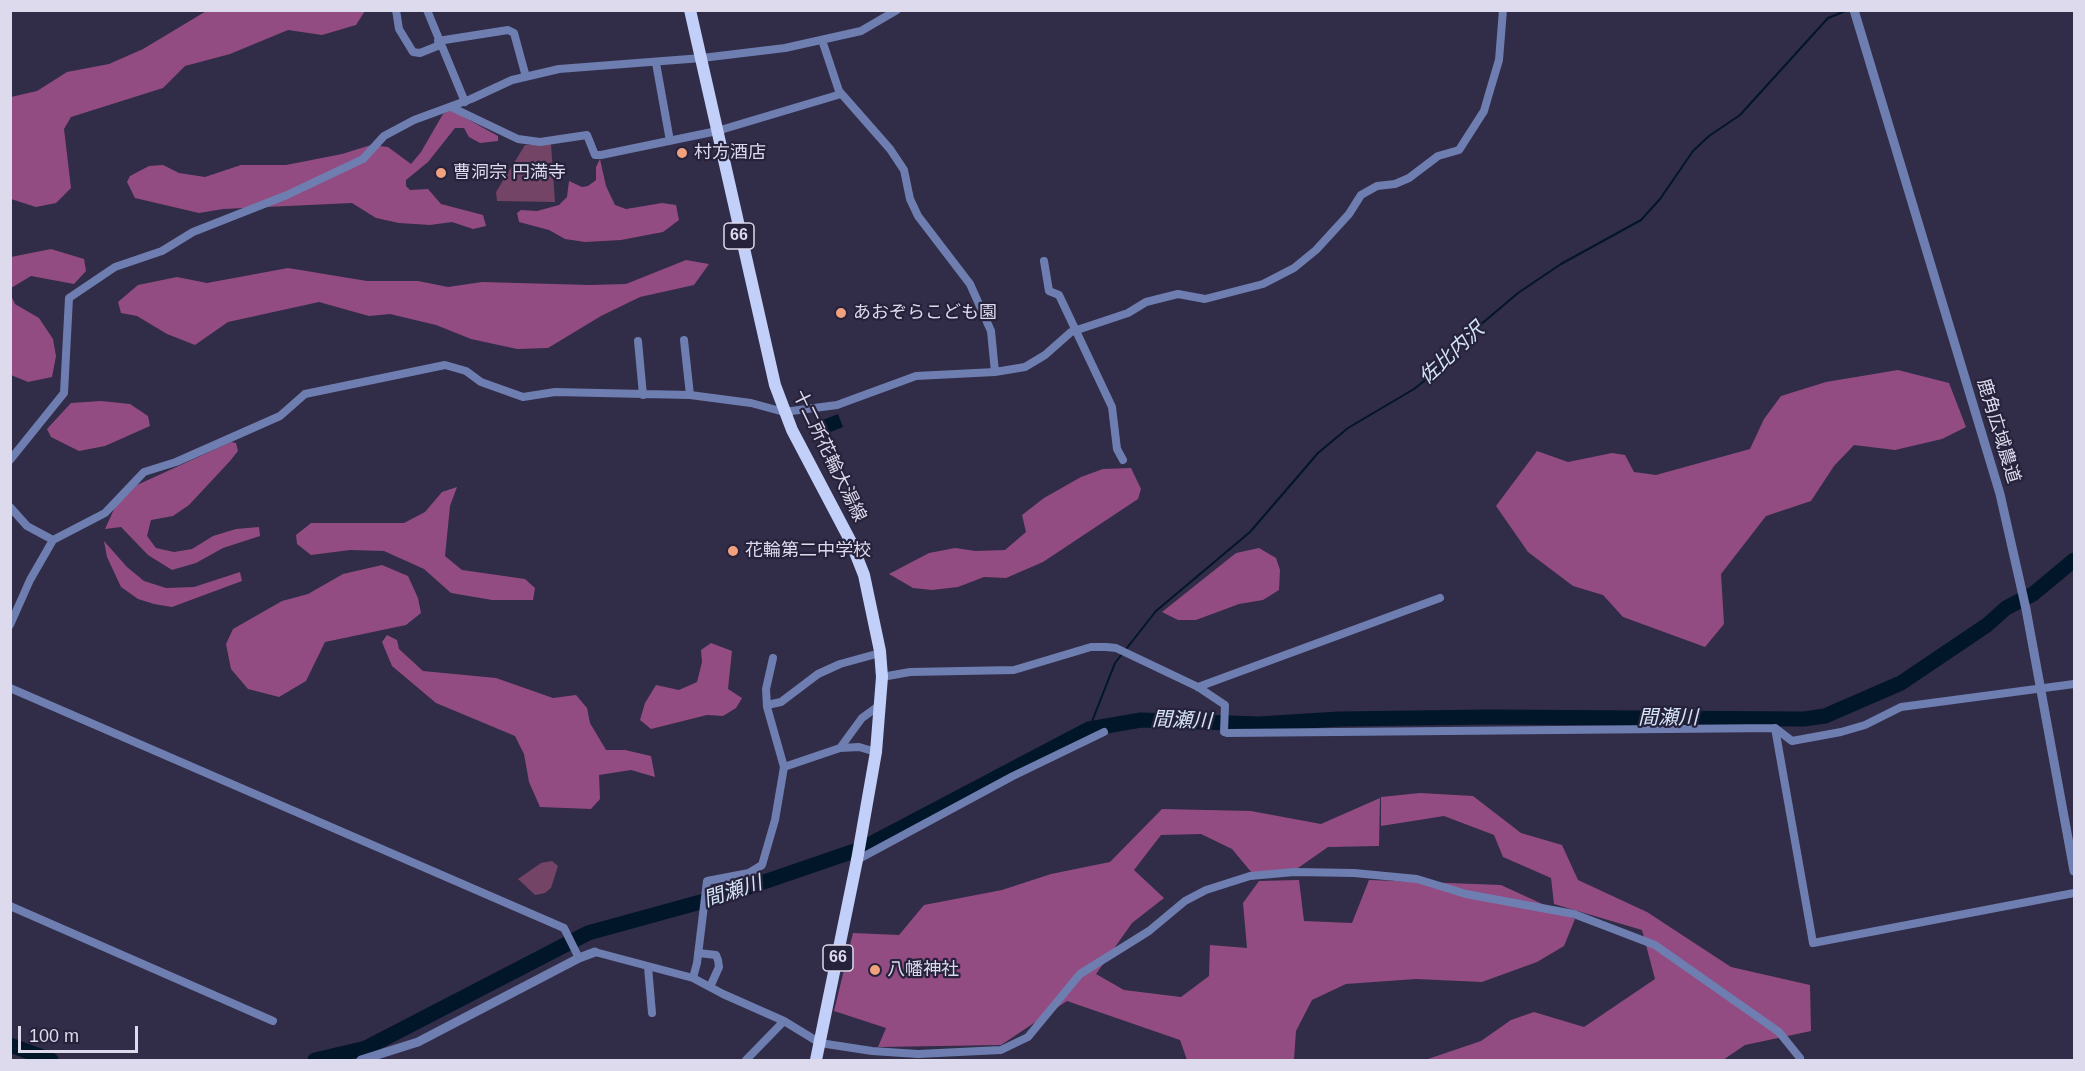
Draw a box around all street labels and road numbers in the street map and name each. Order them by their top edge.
road number: 66 [724,223,754,249]
street label: 鹿角広域農道 [1972,376,2024,486]
street label: 十二所花輪大湯線 [788,387,870,525]
road number: 66 [823,945,853,971]

